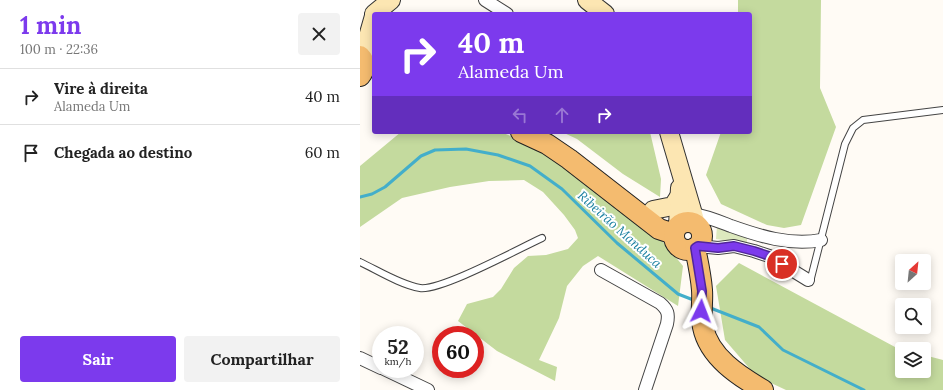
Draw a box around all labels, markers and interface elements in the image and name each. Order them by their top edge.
text: 1 min [20,10,81,41]
button: close [298,13,340,55]
text: 40 m [458,25,524,61]
icon: right [392,28,444,80]
text: 100 m · 22:36 [20,41,98,58]
text: Alameda Um [458,60,564,83]
text: Vire à direita [54,79,148,98]
icon: right [20,86,42,108]
text: 40 m [305,87,340,106]
text: Alameda Um [54,98,130,115]
icon: left [509,104,531,126]
icon: ahead [551,104,573,126]
icon: right [593,104,615,126]
icon: arrive [20,142,42,164]
text: Chegada ao destino [54,143,192,162]
text: 60 m [305,143,340,162]
water label: Ribeirão Manduca [574,187,666,272]
pin [765,247,799,281]
icon: arrive [771,253,793,275]
north arrow [895,254,931,290]
map controls [895,254,931,378]
position arrow [680,290,722,332]
button: search [895,298,931,334]
speed limit sign: 60 [432,326,484,378]
text: 52 [387,334,409,359]
button: Sair [20,336,176,382]
button: Compartilhar [184,336,340,382]
button: layers [895,342,931,378]
text: km/h [384,355,412,368]

